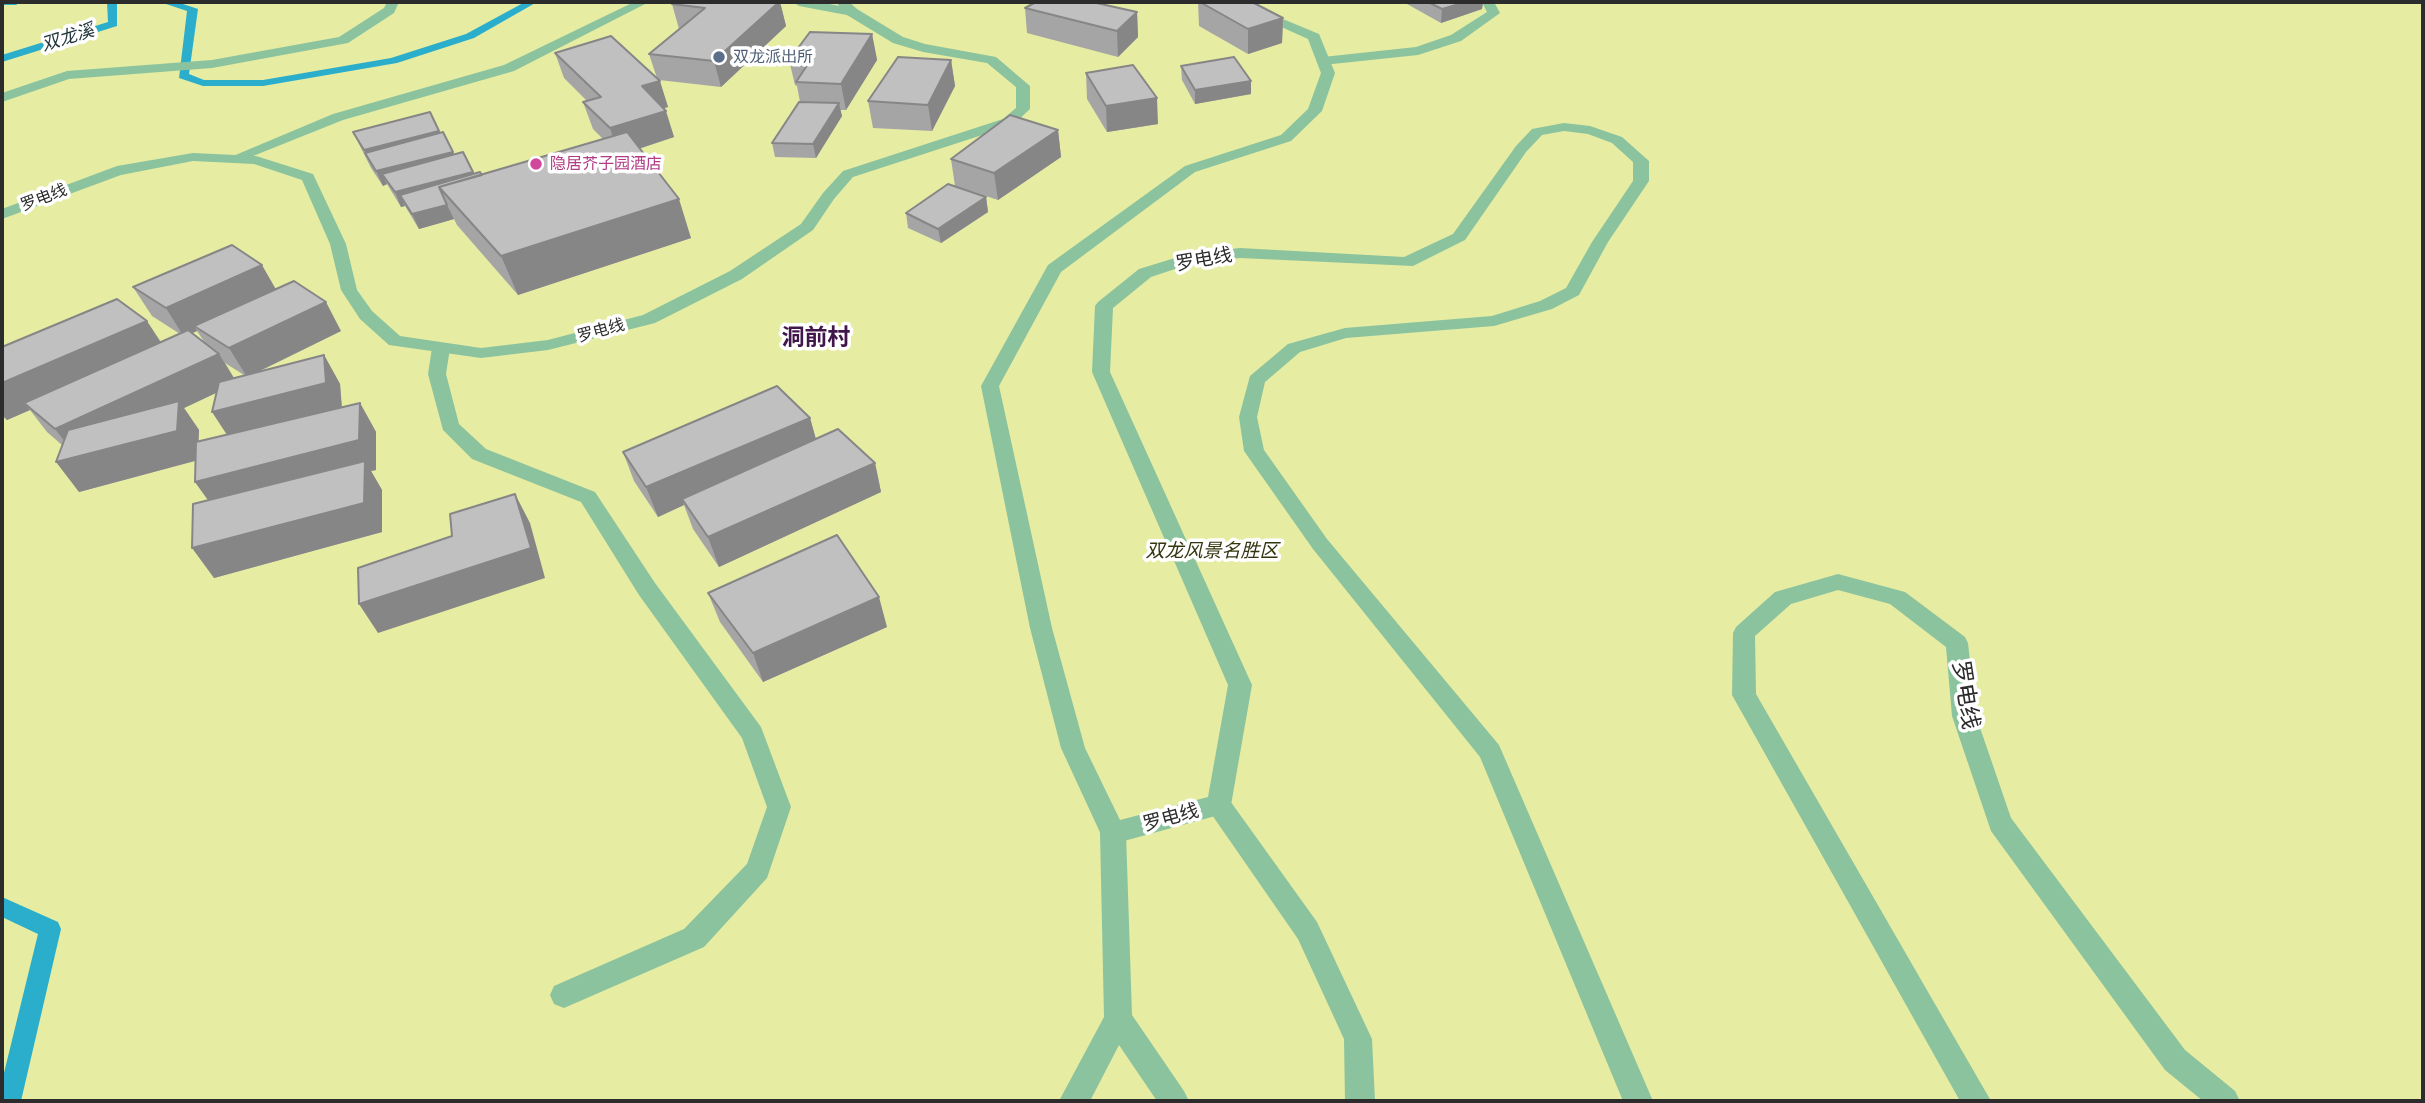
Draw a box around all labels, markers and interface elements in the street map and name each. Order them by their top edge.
water label: 双龙溪 [39,20,97,56]
place label: 双龙派出所 [733,47,813,67]
marker: 双龙派出所 [711,49,727,65]
place label: 隐居芥子园酒店 [550,154,662,174]
marker: 隐居芥子园酒店 [528,156,544,172]
street label: 罗电线 [18,180,70,216]
street label: 罗电线 [1174,244,1234,276]
street label: 罗电线 [575,316,627,346]
district label: 洞前村 [782,324,850,352]
park label: 双龙风景名胜区 [1146,541,1278,563]
street label: 罗电线 [1946,659,1984,731]
street label: 罗电线 [1141,800,1201,836]

